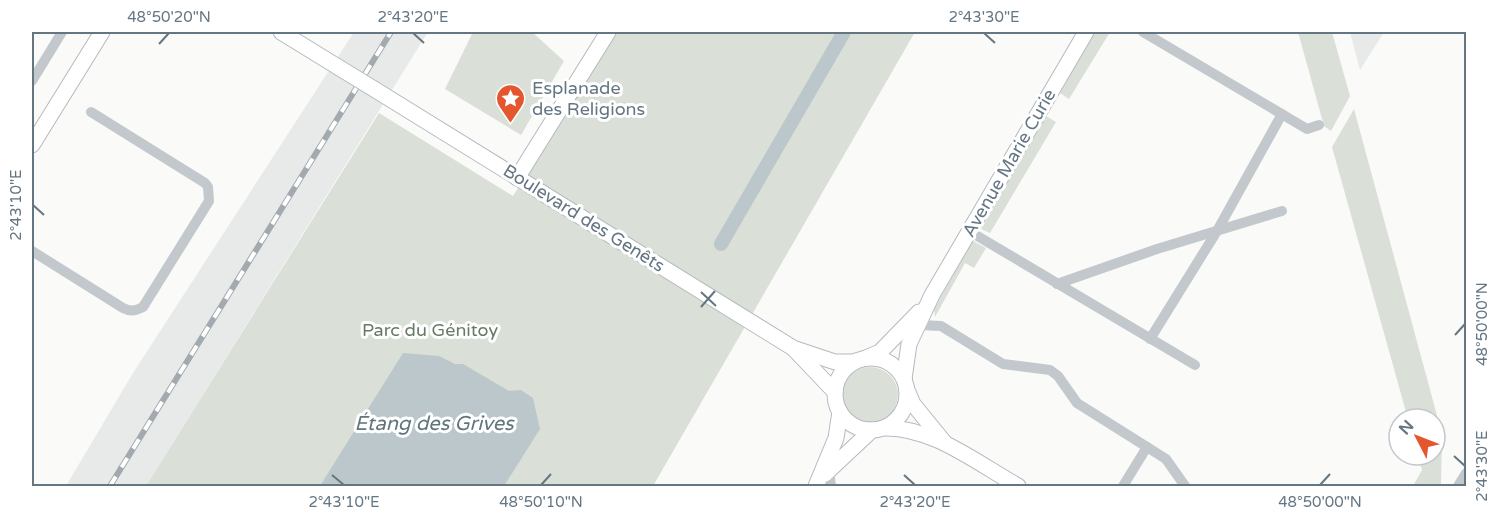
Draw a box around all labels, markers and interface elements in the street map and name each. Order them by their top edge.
text: 48°50'20"N [127,8,211,26]
text: 2°43'20"E [377,8,449,26]
text: 2°43'30"E [948,8,1020,26]
place label: Esplanade des Religions [532,77,645,120]
place icon: Esplanade des Religions [495,82,527,124]
street label: Avenue Marie Curie [958,85,1060,241]
street label: Boulevard des Genêts [499,159,669,277]
text: 2°43'10"E [7,169,25,241]
text: 48°50'00"N [1473,282,1491,366]
park label: Parc du Génitoy [362,319,498,341]
north arrow [1387,407,1447,467]
water label: Étang des Grives [354,412,515,436]
text: N [1395,416,1418,439]
text: 2°43'30"E [1473,430,1491,502]
text: 2°43'10"E [308,493,380,511]
text: 48°50'10"N [499,493,583,511]
text: 2°43'20"E [879,493,951,511]
text: 48°50'00"N [1278,493,1362,511]

